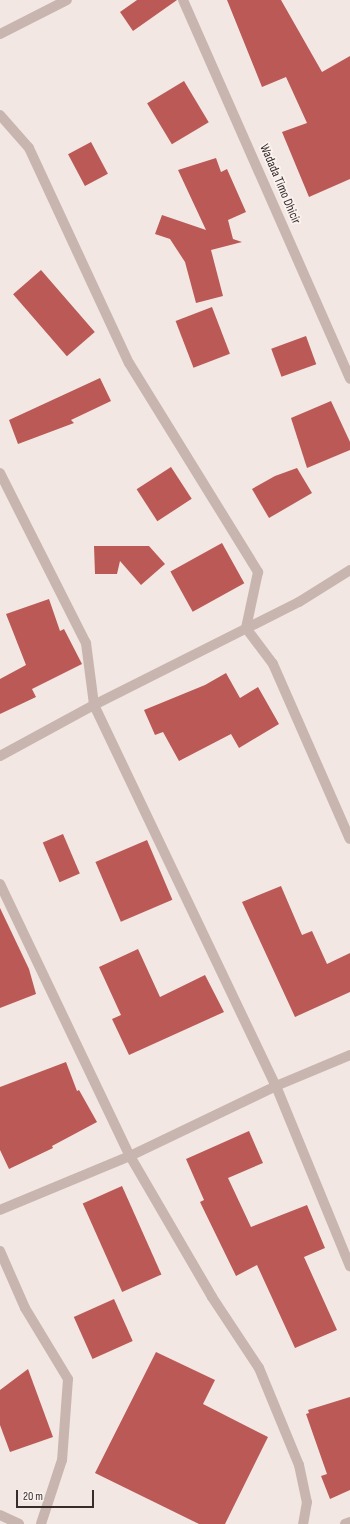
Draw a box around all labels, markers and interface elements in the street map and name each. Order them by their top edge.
street label: Wadada Timo Dhicir [256,142,304,226]
scale bar [18,1482,96,1508]
text: 20 m [23,1489,43,1504]

